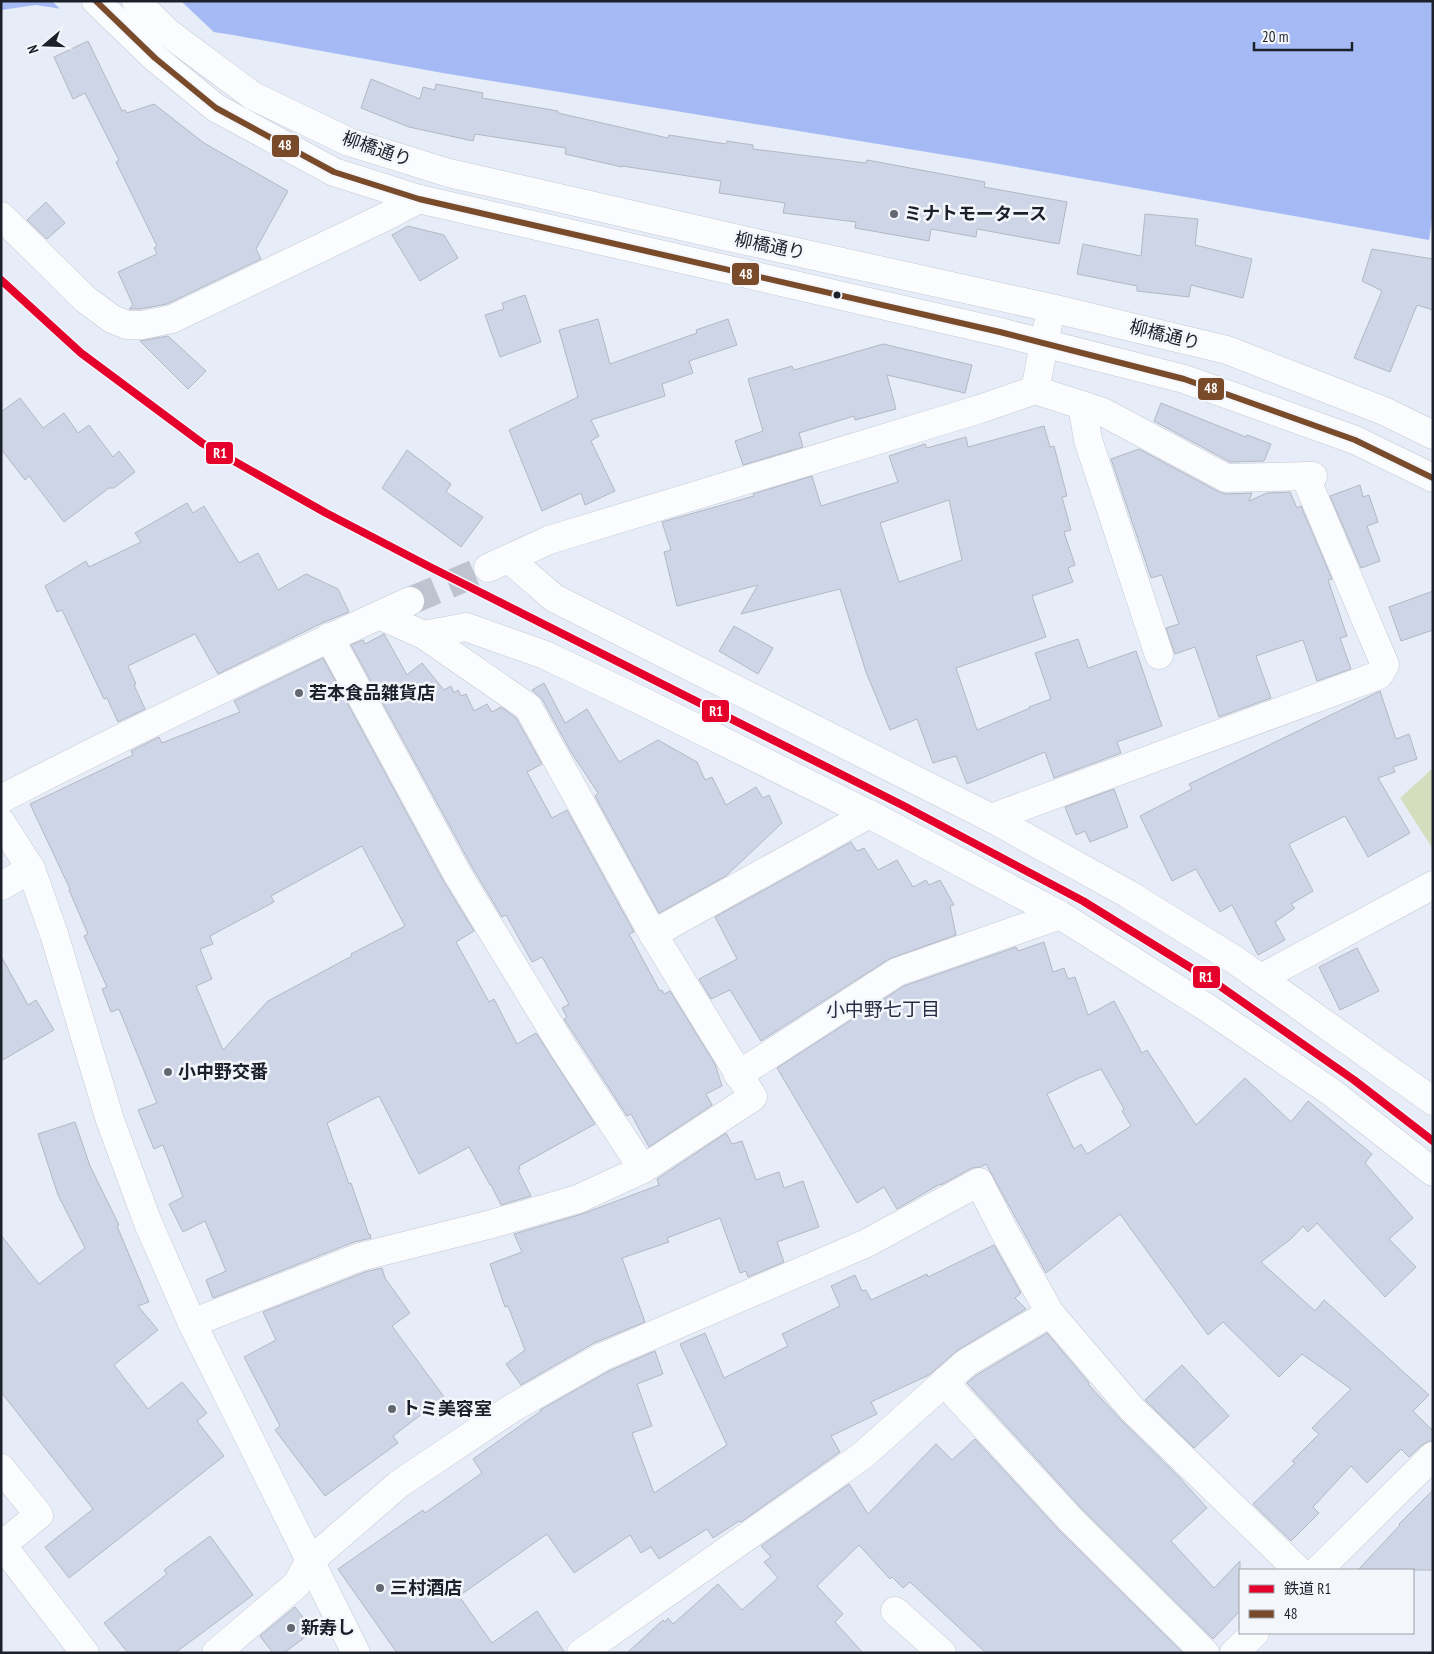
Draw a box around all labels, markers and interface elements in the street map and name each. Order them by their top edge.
north arrow [20,20,70,70]
scale bar [1254,20,1352,52]
text: 20 m [1262,27,1288,46]
text: N [23,43,42,56]
street label: 柳橋通り [339,126,415,171]
line badge: 48 [271,134,300,158]
text: 48 [278,136,292,154]
place label: ミナトモータース [904,202,1047,225]
marker: ミナトモータース [888,208,900,220]
street label: 柳橋通り [732,227,808,264]
line badge: 48 [731,262,760,286]
text: 48 [739,265,753,283]
unlabelled marker [832,290,842,300]
street label: 柳橋通り [1127,315,1203,354]
line badge: 48 [1197,377,1225,401]
text: 48 [1204,379,1218,397]
line badge: R1 [205,441,234,465]
text: R1 [213,444,227,462]
place label: 若本食品雑貨店 [309,681,435,704]
marker: 若本食品雑貨店 [293,687,305,699]
line badge: R1 [701,699,730,723]
text: R1 [709,702,723,720]
line badge: R1 [1192,965,1221,989]
text: R1 [1199,968,1213,986]
district label: 小中野七丁目 [826,997,940,1021]
place label: 小中野交番 [178,1060,268,1083]
marker: 小中野交番 [162,1066,174,1078]
place label: トミ美容室 [402,1397,492,1420]
marker: トミ美容室 [386,1403,398,1415]
legend [1239,1569,1414,1634]
place label: 三村酒店 [390,1576,462,1599]
text: 鉄道 R1 [1284,1579,1331,1598]
marker: 三村酒店 [374,1582,386,1594]
text: 48 [1284,1604,1298,1623]
place label: 新寿し [301,1616,355,1639]
marker: 新寿し [285,1622,297,1634]

